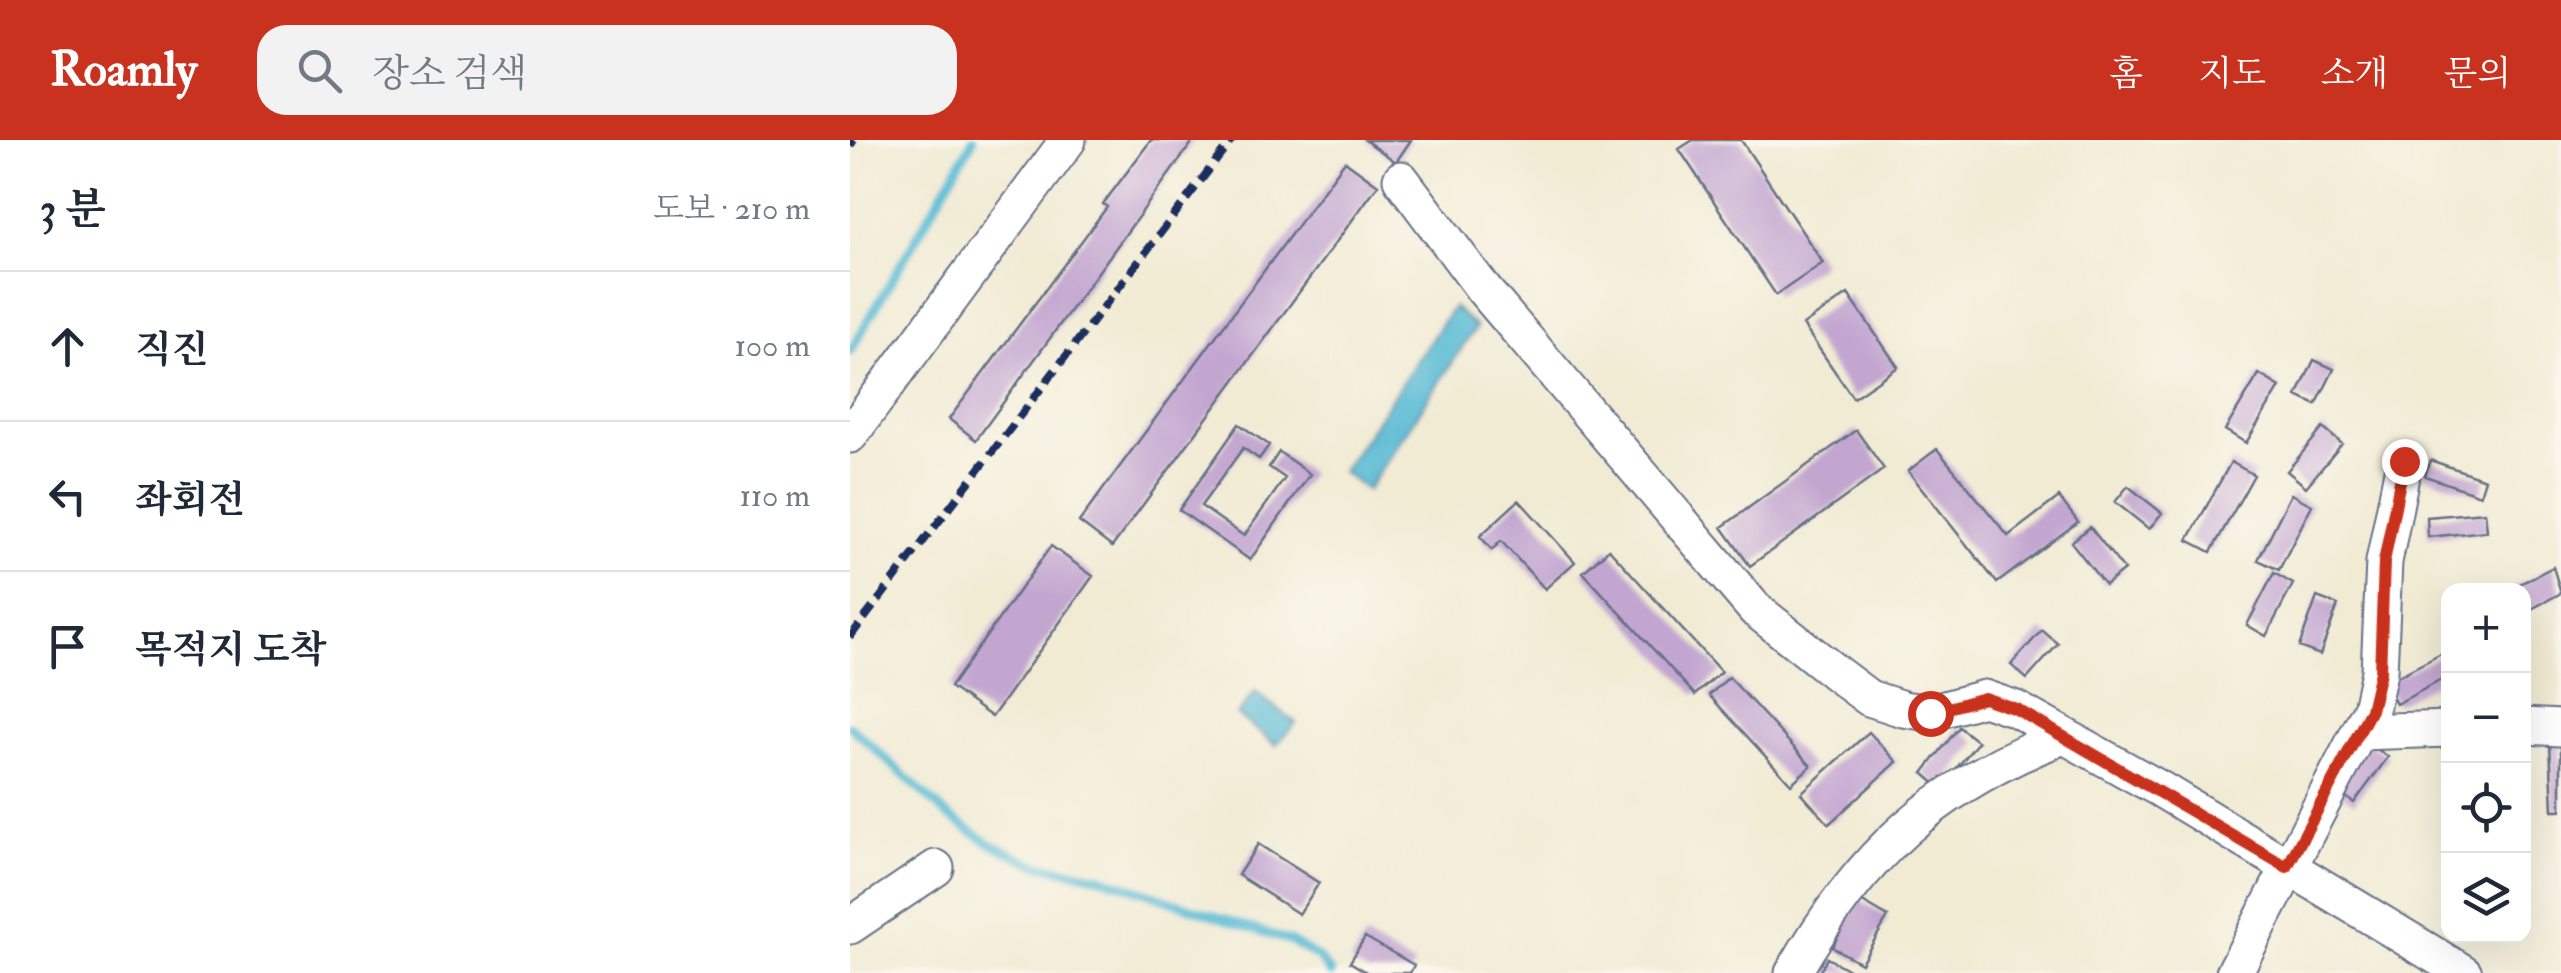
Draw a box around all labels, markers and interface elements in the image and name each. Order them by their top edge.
search box [257,25,957,115]
text: Roamly [50,40,197,100]
icon: search [292,43,347,98]
text: 장소 검색 [372,50,527,98]
text: 홈 [2109,52,2143,96]
text: 지도 [2198,52,2266,96]
text: 소개 [2321,52,2388,96]
text: 문의 [2443,52,2511,96]
text: 3 분 [40,184,106,236]
text: 도보 · 210 m [653,189,810,229]
icon: ahead [40,319,95,374]
text: 직진 [135,326,208,374]
text: 100 m [734,326,810,366]
route end [2382,439,2428,485]
icon: left [40,469,95,524]
text: 좌회전 [135,476,245,524]
text: 110 m [739,476,810,516]
map controls [2441,583,2531,943]
button: + [2441,583,2531,673]
icon: arrive [40,619,95,674]
text: 목적지 도착 [135,626,327,674]
button: − [2441,673,2531,763]
route start [1908,691,1954,737]
button: locate [2441,763,2531,853]
button: layers [2441,853,2531,943]

